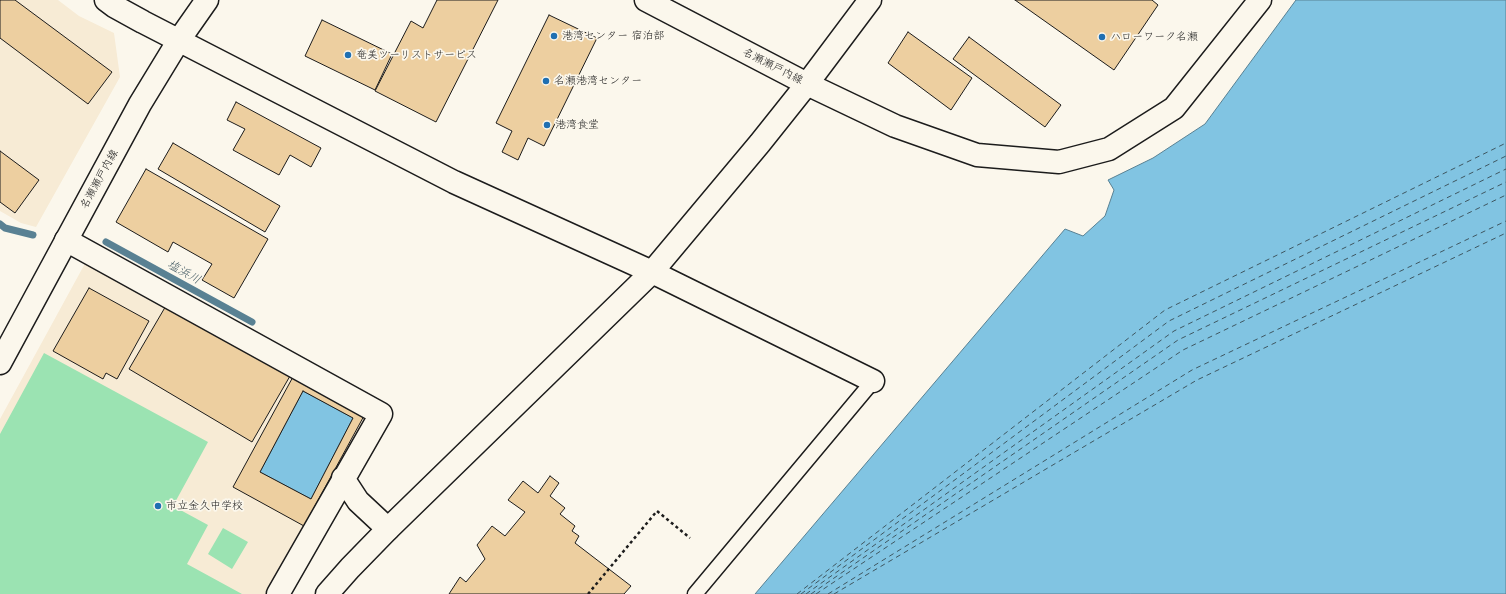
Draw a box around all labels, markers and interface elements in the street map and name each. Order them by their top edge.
place label: 港湾センター 宿泊部 [562,29,665,43]
place label: ハローワーク名瀬 [1110,30,1198,44]
marker: 港湾センター 宿泊部 [549,31,559,41]
marker: ハローワーク名瀬 [1097,32,1107,42]
street label: 名瀬瀬戸内線 [741,45,805,87]
place label: 奄美ツーリストサービス [356,48,477,62]
marker: 奄美ツーリストサービス [343,50,353,60]
place label: 名瀬港湾センター [554,74,642,88]
marker: 名瀬港湾センター [541,76,551,86]
place label: 港湾食堂 [555,118,599,132]
marker: 港湾食堂 [542,120,552,130]
street label: 名瀬瀬戸内線 [77,147,121,211]
water label: 塩浜川 [165,257,203,287]
place label: 市立金久中学校 [166,499,243,513]
marker: 市立金久中学校 [153,501,163,511]

